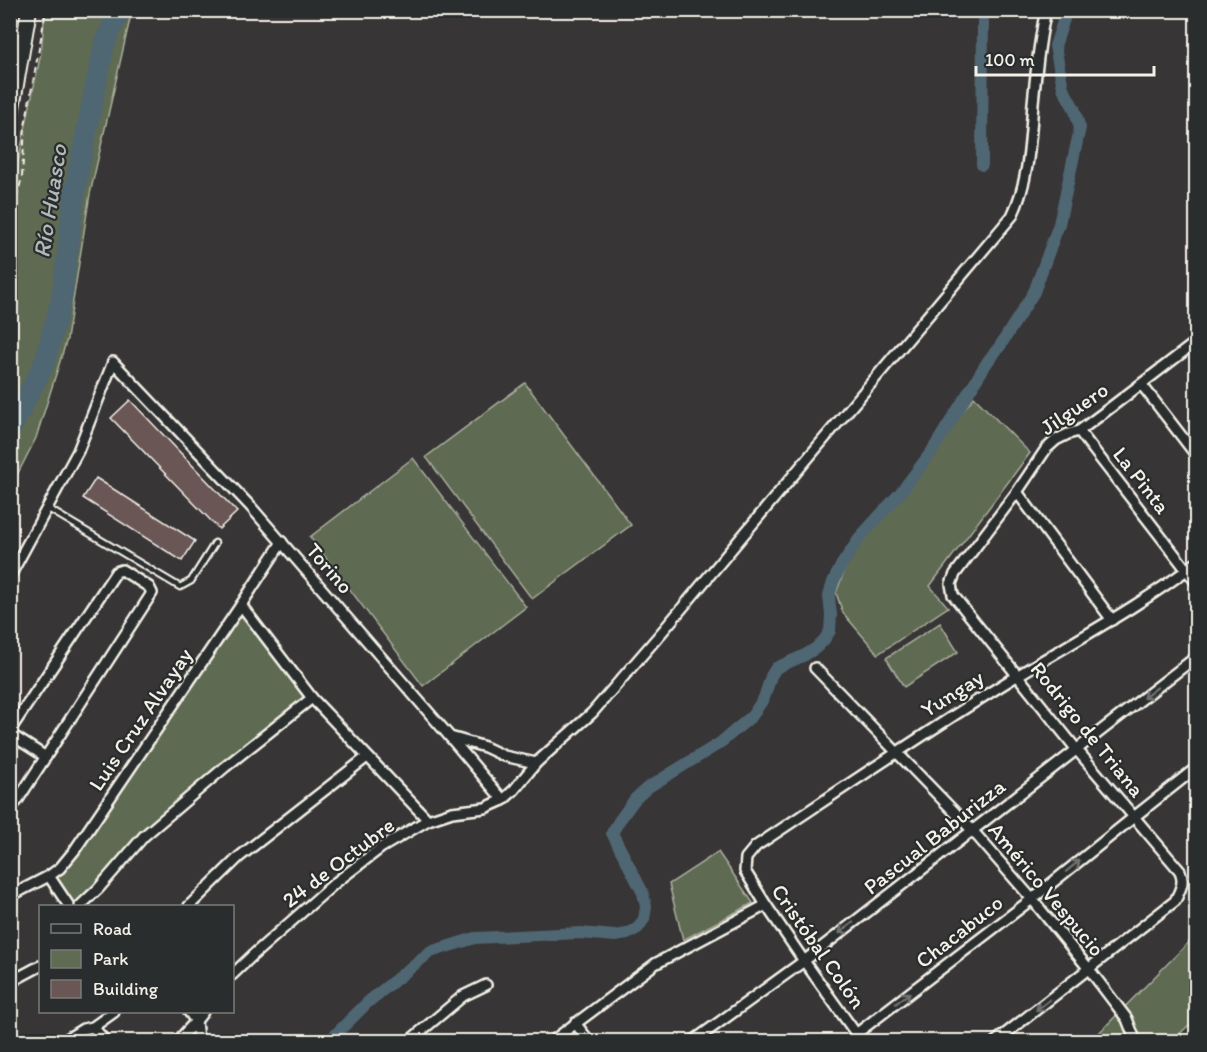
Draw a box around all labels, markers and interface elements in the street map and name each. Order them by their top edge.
scale bar [976,39,1154,77]
text: 100 m [985,49,1035,71]
water label: Río Huasco [26,141,73,260]
street label: Jilguero [1035,376,1114,441]
street label: La Pinta [1107,441,1177,520]
street label: Torino [300,537,359,599]
street label: Luis Cruz Alvayay [83,642,199,796]
street label: Rodrigo de Triana [1025,656,1151,803]
street label: Yungay [916,663,989,723]
one-way arrow [1143,686,1159,699]
street label: Pascual Baburizza [858,772,1011,900]
street label: 24 de Octubre [277,811,400,913]
street label: Américo Vespucio [983,817,1111,962]
one-way arrow [1065,859,1081,872]
street label: Cristóbal Colón [766,879,872,1014]
street label: Chacabuco [910,889,1008,974]
legend [39,905,234,1013]
text: Road [93,918,132,940]
one-way arrow [839,921,855,934]
text: Park [93,948,128,970]
text: Building [93,978,159,1000]
one-way arrow [895,992,911,1005]
one-way arrow [1035,998,1051,1011]

